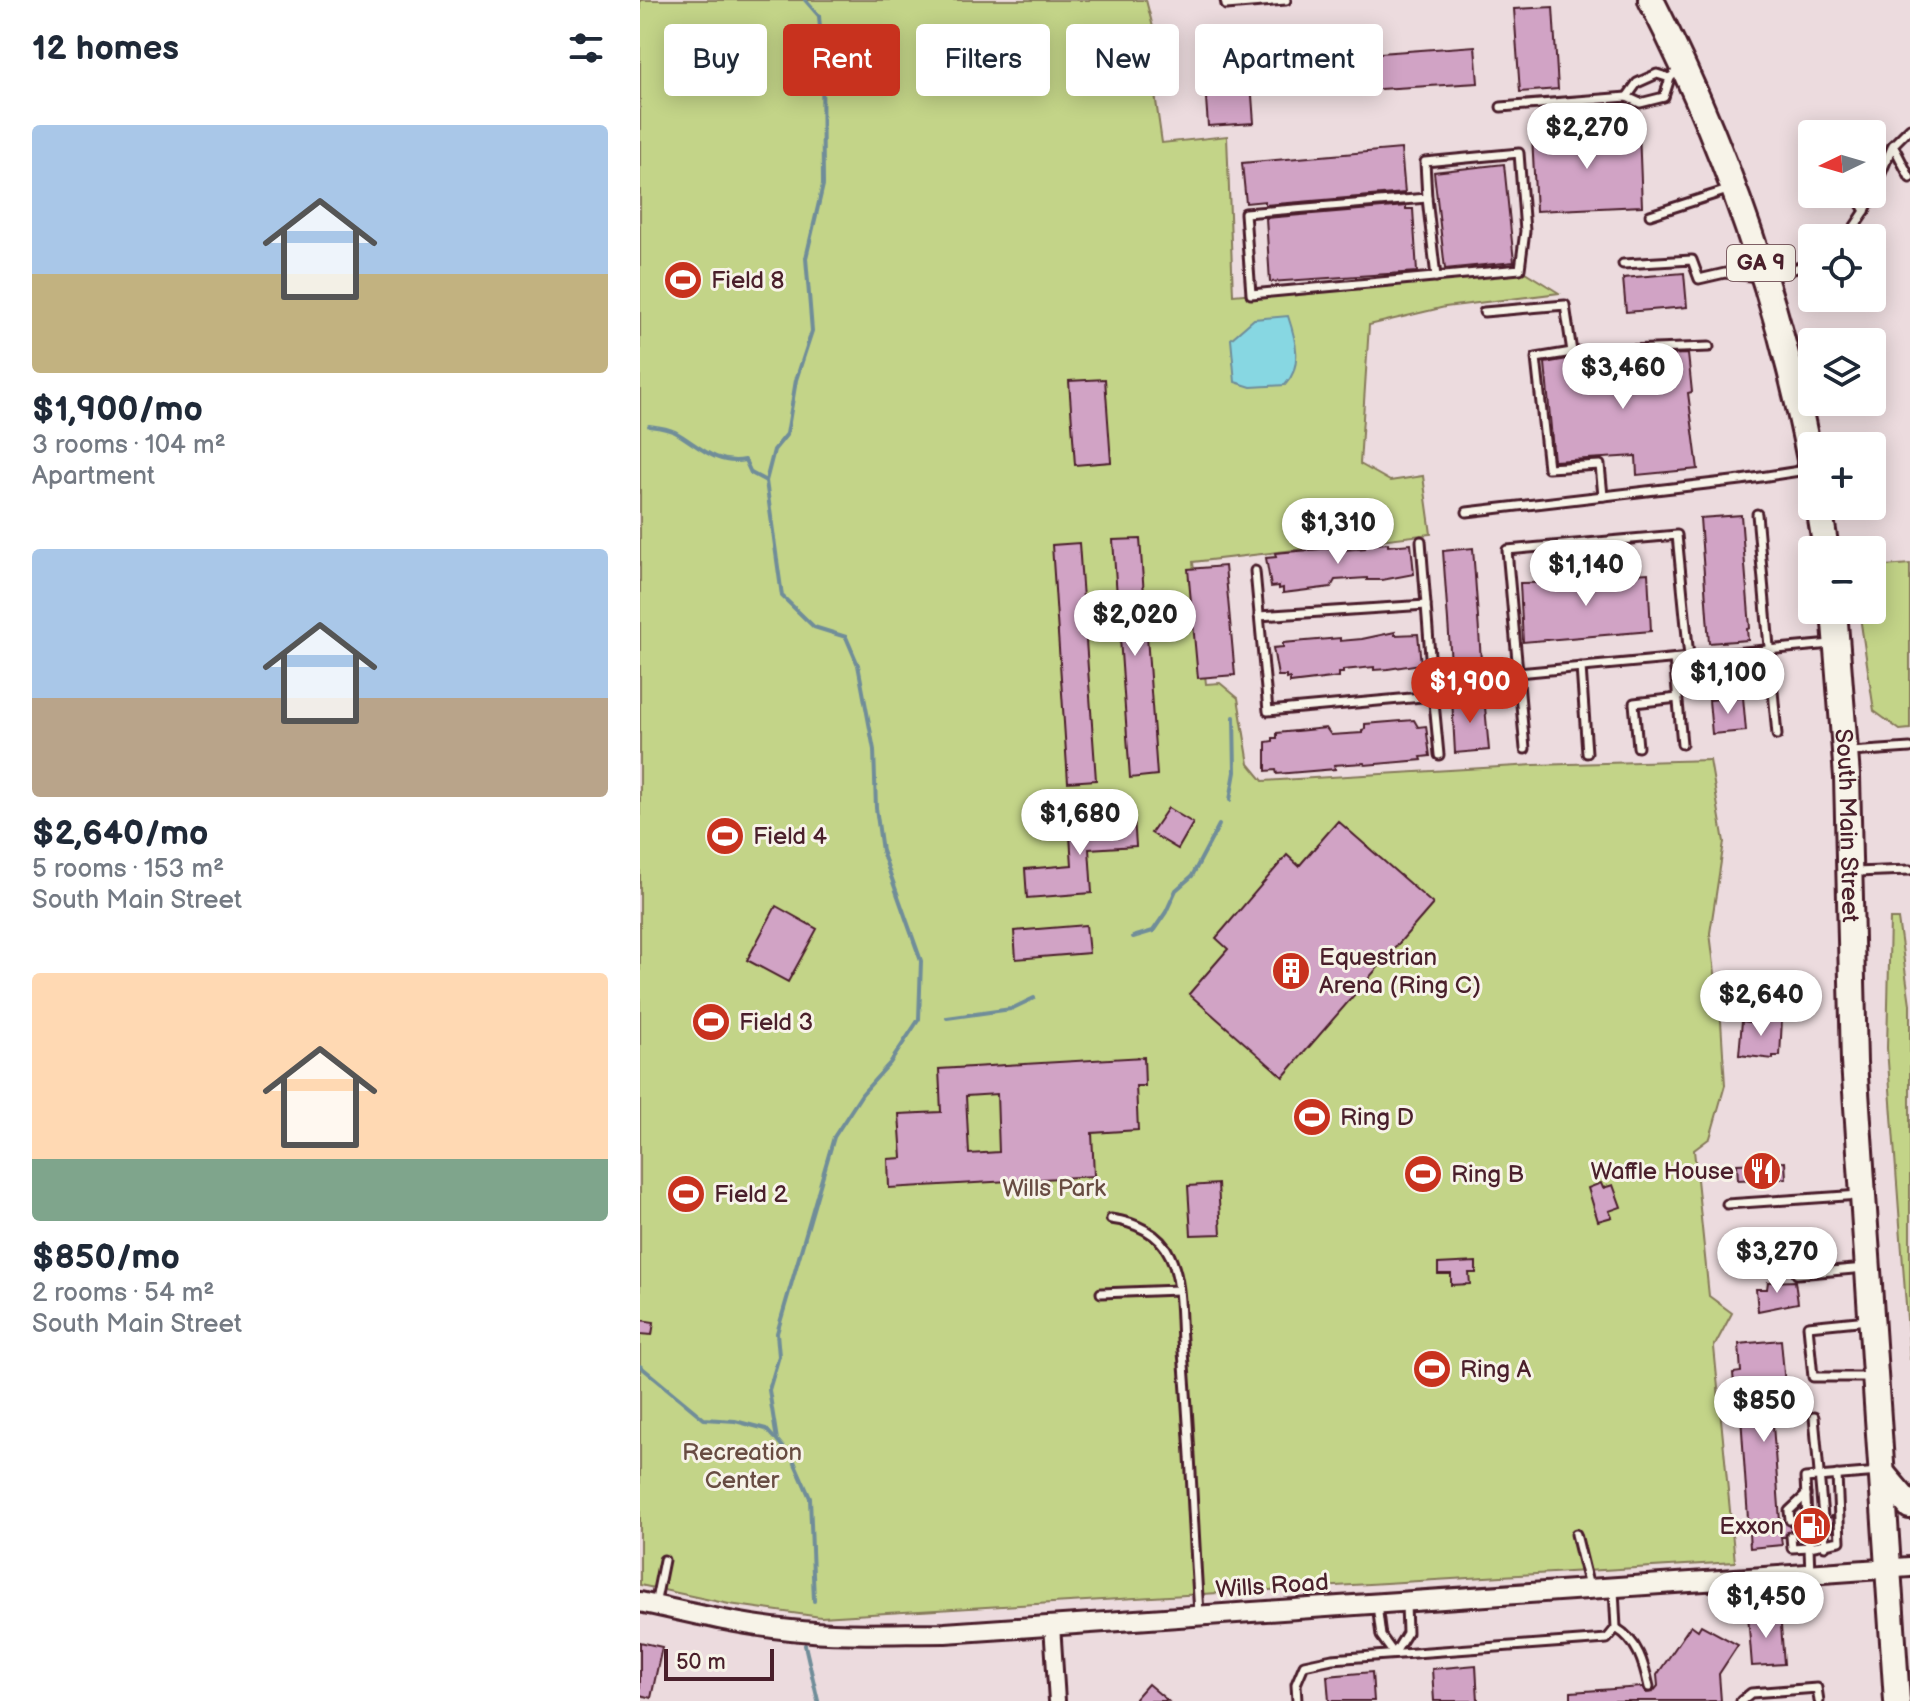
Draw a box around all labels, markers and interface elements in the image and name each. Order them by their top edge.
chip: Buy [664,24,767,96]
chip: Rent [783,24,900,96]
chip: Filters [916,24,1050,96]
chip: New [1066,24,1179,96]
chip: Apartment [1195,24,1383,96]
icon: filters [564,26,608,70]
text: 12 homes [32,28,179,69]
pin: $2,270 [1522,103,1652,171]
text: $2,270 [1545,113,1629,144]
north arrow [1798,120,1886,208]
map controls [1798,120,1886,624]
icon: home [248,177,392,321]
button: locate [1798,224,1886,312]
road number: GA 9 [1727,245,1795,281]
sports icon: Field 8 [662,259,704,301]
place label: Field 8 [711,266,785,295]
button: layers [1798,328,1886,416]
pin: $3,460 [1558,343,1688,411]
text: $3,460 [1580,353,1666,384]
text: $1,900/mo [32,389,203,430]
text: 3 rooms · 104 m² [32,430,226,461]
button: + [1798,432,1886,520]
text: Apartment [32,461,155,492]
pin: $1,310 [1273,498,1403,566]
text: $1,310 [1300,508,1376,539]
button: − [1798,536,1886,624]
pin: $1,140 [1521,540,1651,608]
text: $1,140 [1548,550,1624,581]
pin: $2,020 [1070,590,1200,658]
text: $2,020 [1092,600,1178,631]
icon: home [248,601,392,745]
pin: $1,100 [1663,648,1793,716]
pin: $1,900 [1405,657,1535,725]
text: $1,100 [1689,658,1767,689]
text: $1,900 [1429,667,1511,698]
street label: South Main Street [1829,728,1865,923]
pin: $1,680 [1015,789,1145,857]
text: $1,680 [1039,799,1121,830]
text: $2,640/mo [32,813,208,854]
sports icon: Field 4 [704,815,746,857]
place label: Field 4 [753,822,828,851]
text: 5 rooms · 153 m² [32,854,224,885]
text: South Main Street [32,885,242,916]
place label: Equestrian Arena (Ring C) [1319,943,1481,1000]
building icon: Equestrian Arena (Ring C) [1270,950,1312,992]
pin: $2,640 [1696,970,1826,1038]
text: $2,640 [1718,980,1804,1011]
sports icon: Field 3 [690,1001,732,1043]
place label: Field 3 [739,1008,813,1037]
icon: home [248,1025,392,1169]
sports icon: Ring D [1291,1096,1333,1138]
place label: Ring D [1340,1103,1414,1132]
restaurant icon: Waffle House [1741,1150,1783,1192]
sports icon: Ring B [1402,1153,1444,1195]
place label: Waffle House [1591,1157,1734,1186]
place label: Ring B [1451,1160,1524,1189]
sports icon: Field 2 [665,1173,707,1215]
park label: Wills Park [1002,1174,1106,1203]
place label: Field 2 [714,1180,788,1209]
pin: $3,270 [1712,1227,1842,1295]
text: $850/mo [32,1237,180,1278]
text: $3,270 [1735,1237,1819,1268]
text: 2 rooms · 54 m² [32,1278,215,1309]
text: South Main Street [32,1309,242,1340]
sports icon: Ring A [1411,1348,1453,1390]
place label: Ring A [1460,1355,1532,1384]
pin: $850 [1717,1376,1811,1444]
text: $850 [1732,1386,1796,1417]
park label: Recreation Center [682,1438,802,1495]
fuel station icon: Exxon [1791,1505,1833,1547]
place label: Exxon [1719,1512,1784,1541]
street label: Wills Road [1214,1568,1330,1604]
pin: $1,450 [1701,1572,1831,1640]
text: $1,450 [1726,1582,1806,1613]
scale bar [664,1645,774,1681]
text: 50 m [676,1649,726,1676]

